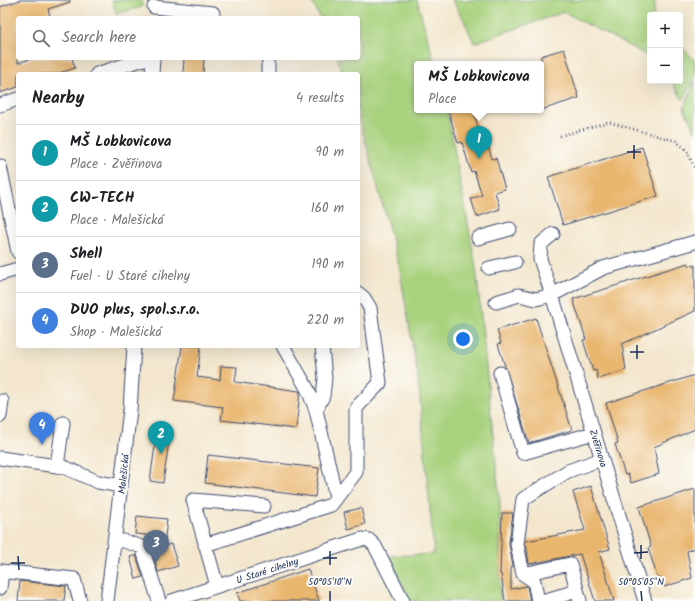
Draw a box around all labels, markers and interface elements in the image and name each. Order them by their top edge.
map controls [647,12,683,84]
button: + [647,12,683,48]
search box [16,16,360,60]
text: Search here [62,26,136,50]
icon: search [30,27,52,49]
button: − [647,48,683,84]
popup [414,61,544,113]
text: MŠ Lobkovicova [428,65,530,89]
text: Nearby [32,85,84,112]
text: 4 results [296,88,344,109]
text: Place [428,89,456,110]
pin: 1 [466,126,492,159]
text: MŠ Lobkovicova [70,130,171,154]
text: 1 [43,142,47,163]
text: 90 m [316,142,344,163]
text: Place · Zvěřinova [70,154,162,175]
text: CW-TECH [70,186,134,210]
text: 2 [41,198,49,219]
text: 160 m [311,198,344,219]
text: Place · Malešická [70,210,164,231]
text: Shell [70,242,102,266]
text: 3 [41,254,49,275]
text: 190 m [312,254,344,275]
text: Fuel · U Staré cihelny [70,266,190,287]
text: DUO plus, spol.s.r.o. [70,298,199,322]
text: 4 [41,310,49,331]
text: 220 m [307,310,344,331]
text: Shop · Malešická [70,322,162,343]
your location [453,329,473,349]
pin: 4 [29,412,55,445]
pin: 2 [148,421,174,454]
street label: Zvěřinova [585,427,612,470]
street label: Malešická [114,452,134,495]
pin: 3 [143,530,169,563]
street label: U Staré cihelny [234,553,301,589]
text: 50°05'10"N [308,574,352,590]
text: 50°05'05"N [618,574,664,590]

